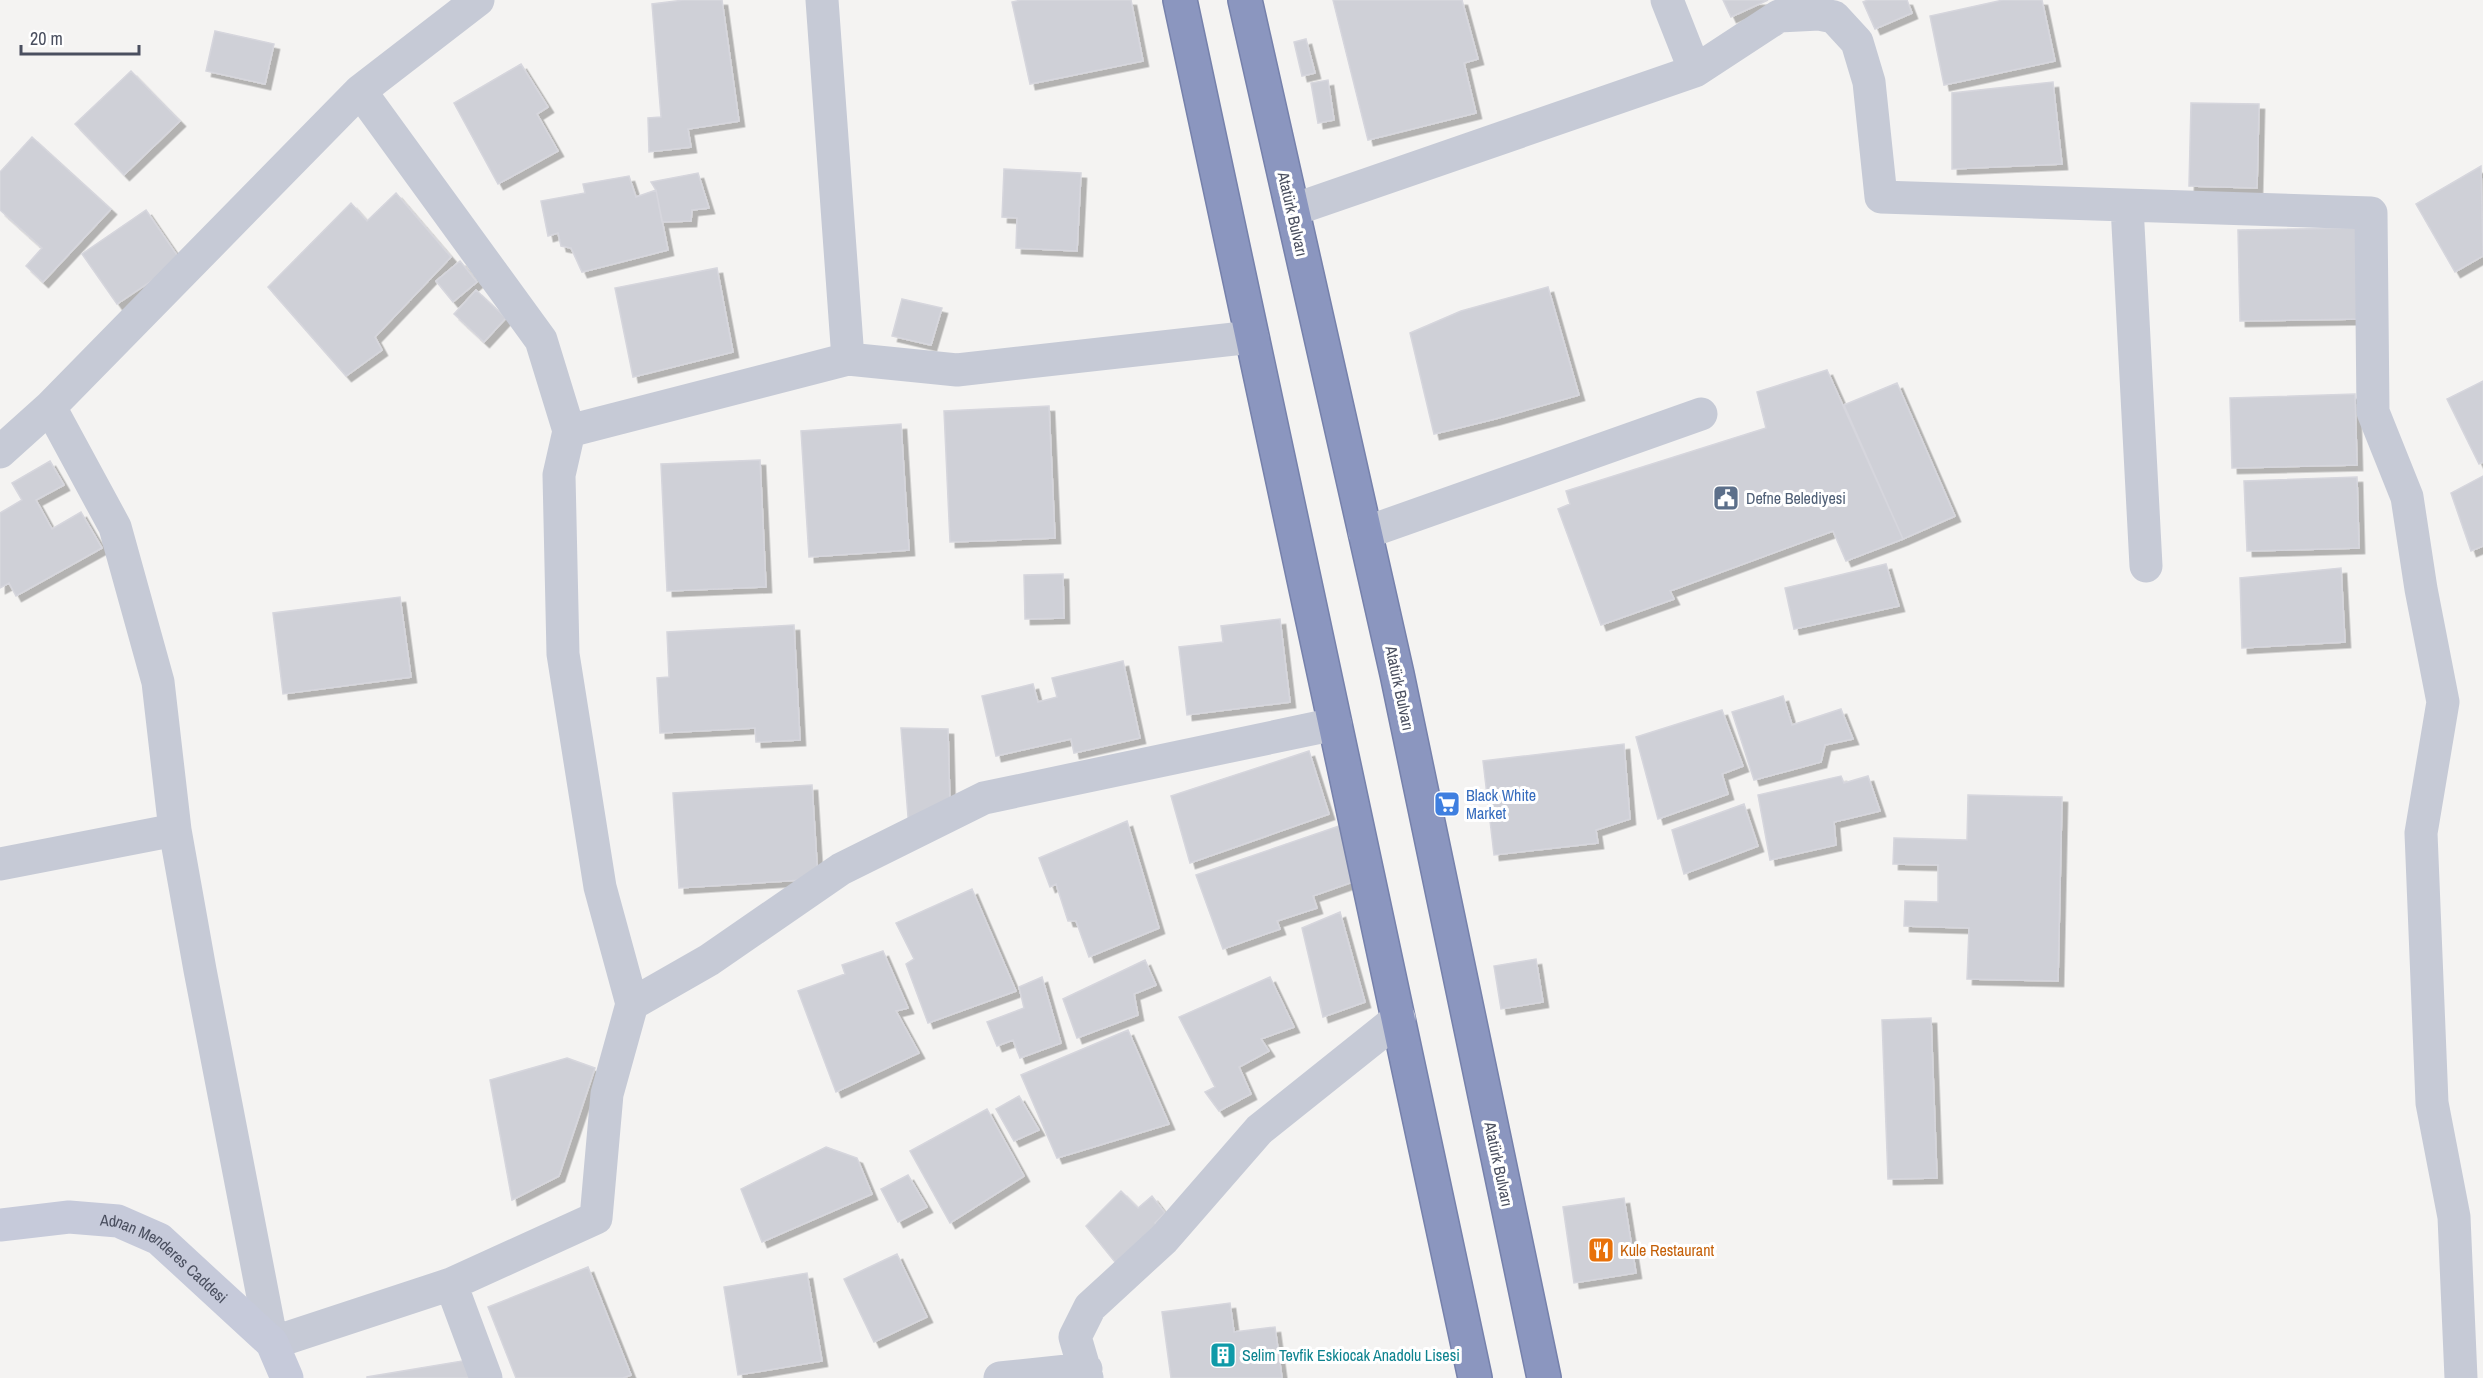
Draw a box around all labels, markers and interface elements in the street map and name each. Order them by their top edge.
scale bar [21,18,140,56]
text: 20 m [30,26,63,51]
street label: Atatürk Bulvarı [1272,169,1313,258]
public building icon: Defne Belediyesi [1711,483,1741,513]
place label: Defne Belediyesi [1746,487,1846,509]
street label: Atatürk Bulvarı [1380,643,1420,732]
place label: Black White Market [1466,784,1536,824]
supermarket icon: Black White Market [1432,789,1462,819]
street label: Atatürk Bulvarı [1479,1119,1519,1208]
street label: Adnan Menderes Caddesi [98,1209,233,1308]
restaurant icon: Kule Restaurant [1586,1235,1616,1265]
place label: Kule Restaurant [1620,1239,1714,1261]
building icon: Selim Tevfik Eskiocak Anadolu Lisesi [1208,1340,1238,1370]
place label: Selim Tevfik Eskiocak Anadolu Lisesi [1242,1344,1460,1366]

